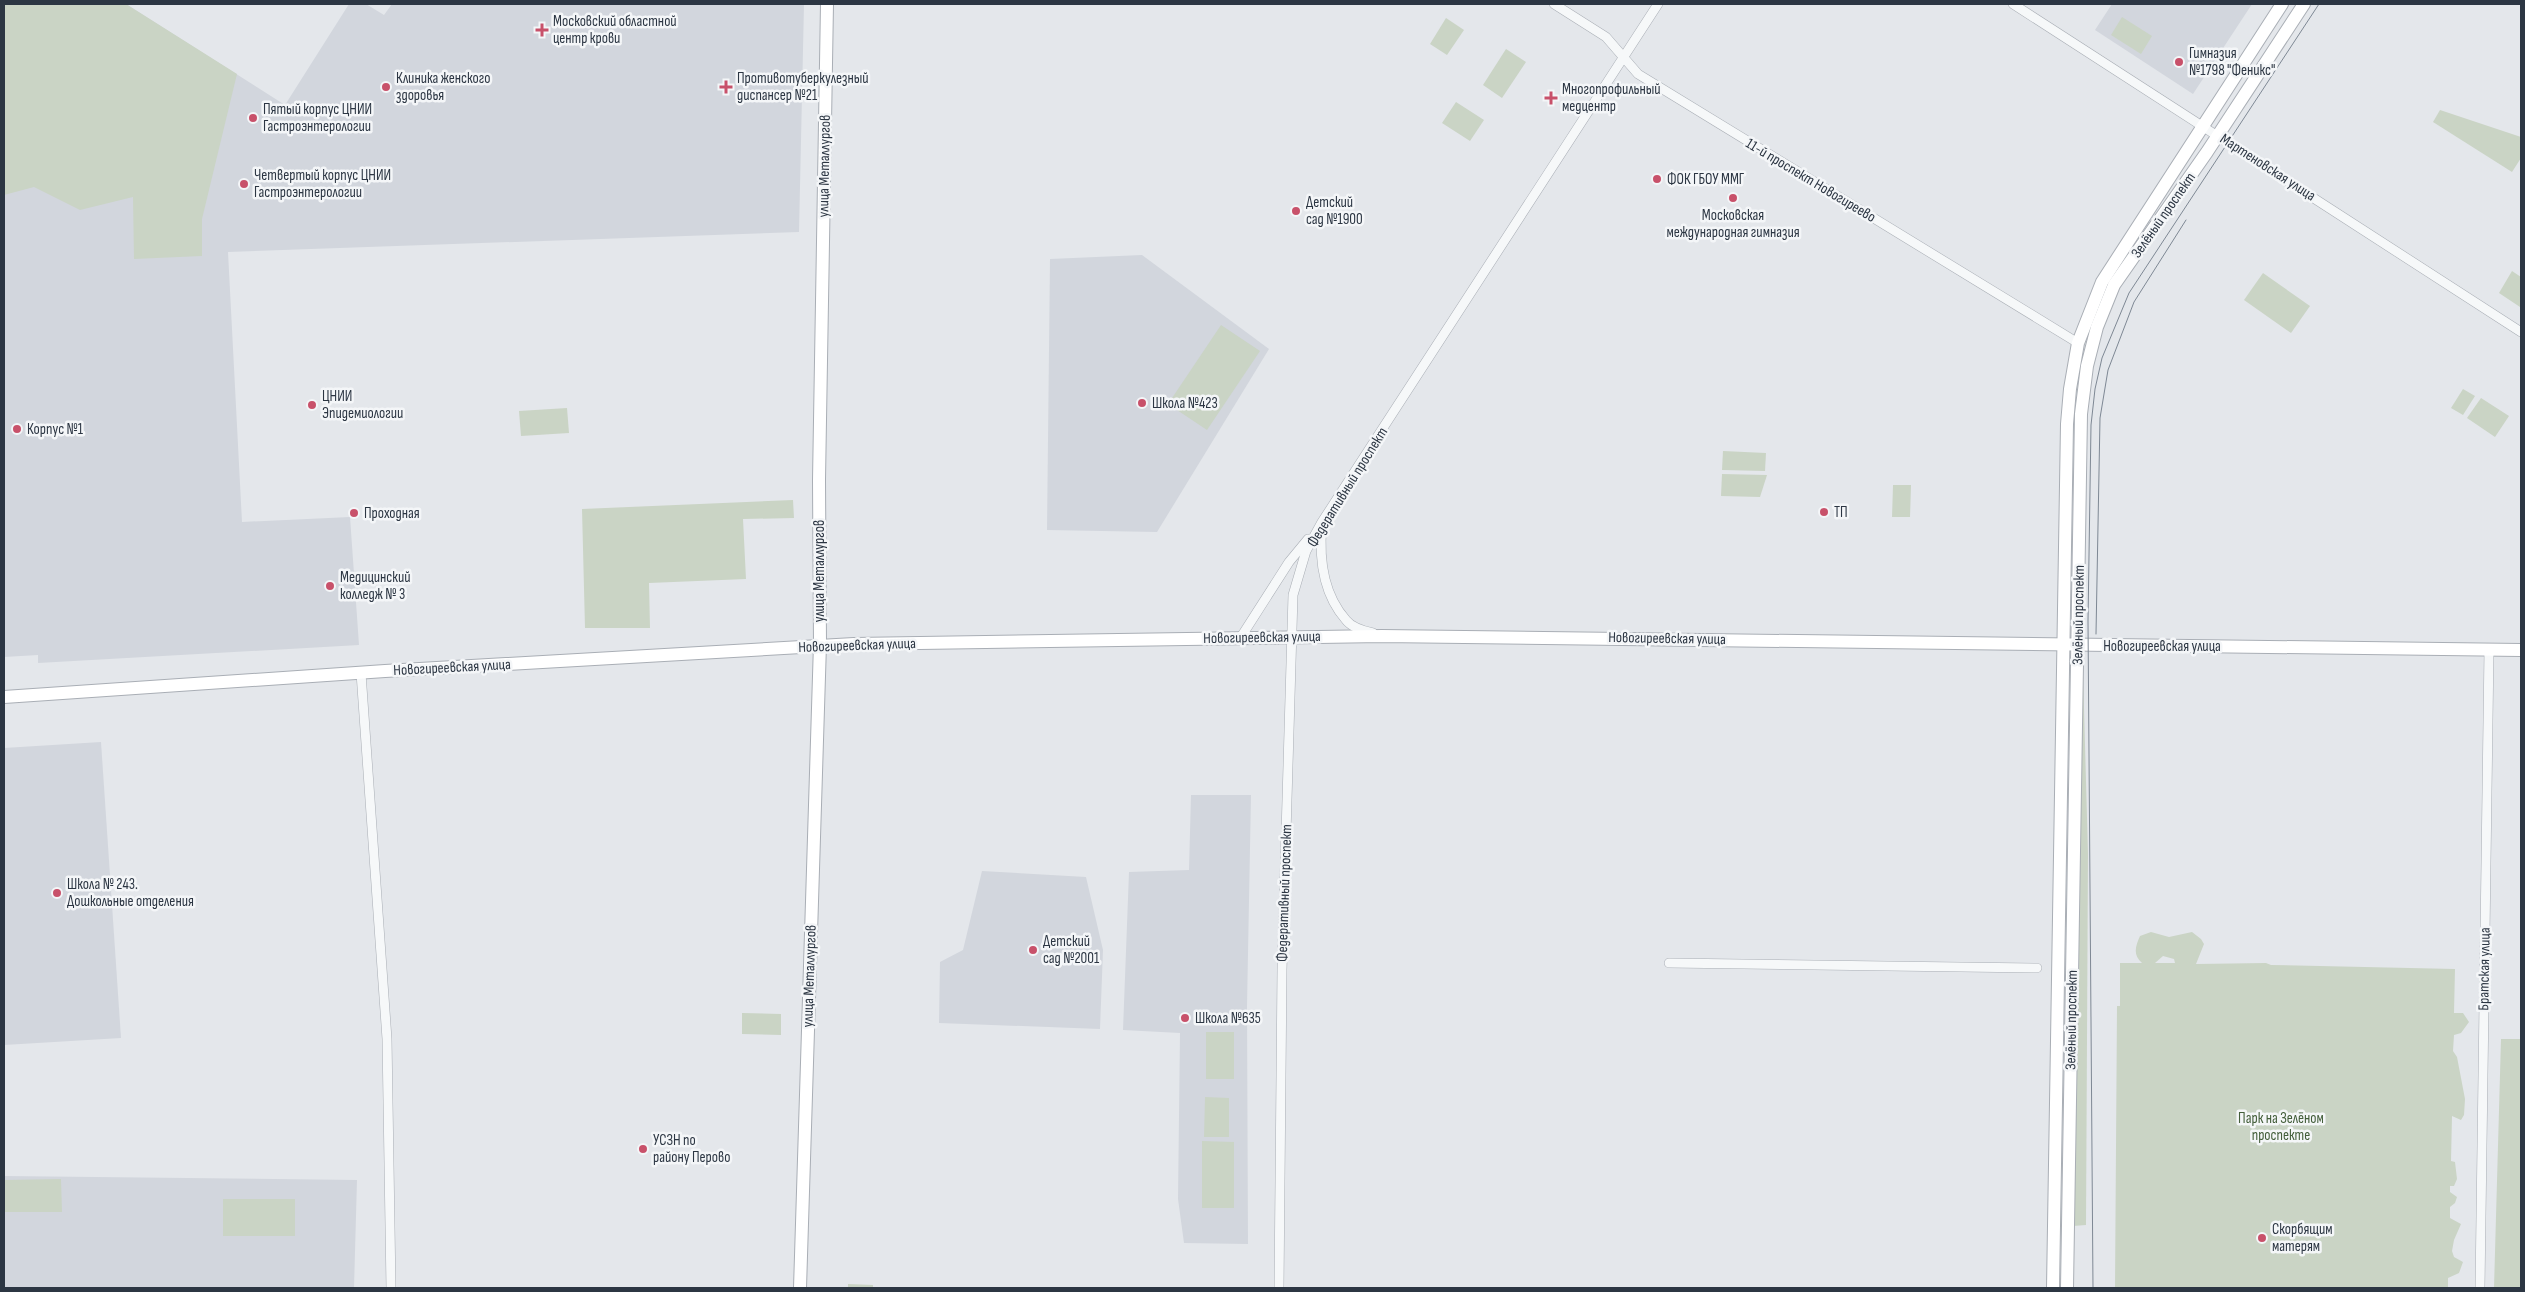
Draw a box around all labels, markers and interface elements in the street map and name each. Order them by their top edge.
place label: Московский областной центр крови [553,12,677,48]
marker: Московский областной центр крови [535,23,549,37]
place label: Гимназия №1798 "Феникс" [2189,44,2275,80]
marker: Гимназия №1798 "Феникс" [2173,56,2185,68]
place label: Клиника женского здоровья [396,69,491,105]
place label: Противотуберкулезный диспансер №21 [737,69,869,105]
marker: Противотуберкулезный диспансер №21 [719,80,733,94]
place label: Многопрофильный медцентр [1562,80,1661,116]
marker: Клиника женского здоровья [380,81,392,93]
marker: Многопрофильный медцентр [1544,91,1558,105]
place label: Пятый корпус ЦНИИ Гастроэнтерологии [263,100,372,136]
marker: Пятый корпус ЦНИИ Гастроэнтерологии [247,112,259,124]
street label: улица Металлургов [814,115,835,217]
street label: Мартеновская улица [2216,129,2319,206]
street label: 11-й проспект Новогиреево [1742,134,1879,227]
place label: Четвертый корпус ЦНИИ Гастроэнтерологии [254,166,391,202]
street label: Зелёный проспект [2127,169,2200,262]
place label: ФОК ГБОУ ММГ [1667,170,1745,189]
marker: ФОК ГБОУ ММГ [1651,173,1663,185]
marker: Четвертый корпус ЦНИИ Гастроэнтерологии [238,178,250,190]
marker: Московская международная гимназия [1727,192,1739,204]
place label: Детский сад №1900 [1306,193,1363,229]
marker: Детский сад №1900 [1290,205,1302,217]
place label: Московская международная гимназия [1666,206,1800,242]
place label: ЦНИИ Эпидемиологии [322,387,403,423]
place label: Школа №423 [1152,394,1218,413]
marker: Школа №423 [1136,397,1148,409]
marker: ЦНИИ Эпидемиологии [306,399,318,411]
place label: Корпус №1 [27,420,84,439]
marker: Корпус №1 [11,423,23,435]
street label: Федеративный проспект [1303,424,1392,551]
place label: ТП [1834,503,1848,522]
place label: Проходная [364,504,420,523]
marker: ТП [1818,506,1830,518]
marker: Проходная [348,507,360,519]
street label: улица Металлургов [810,520,829,622]
street label: Зелёный проспект [2068,565,2089,665]
place label: Медицинский колледж № 3 [340,568,411,604]
marker: Медицинский колледж № 3 [324,580,336,592]
street label: Новогиреевская улица [1203,627,1321,648]
street label: Новогиреевская улица [1608,628,1726,649]
street label: Новогиреевская улица [798,634,916,657]
street label: Новогиреевская улица [2103,637,2221,656]
street label: Новогиреевская улица [393,655,511,680]
street label: Федеративный проспект [1273,824,1296,962]
place label: Школа № 243. Дошкольные отделения [67,875,194,911]
marker: Школа № 243. Дошкольные отделения [51,887,63,899]
street label: улица Металлургов [798,924,821,1028]
street label: Братская улица [2474,927,2495,1011]
place label: Детский сад №2001 [1043,932,1100,968]
marker: Детский сад №2001 [1027,944,1039,956]
street label: Зелёный проспект [2061,970,2082,1070]
place label: Школа №635 [1195,1009,1261,1028]
marker: Школа №635 [1179,1012,1191,1024]
park label: Парк на Зелёном проспекте [2238,1109,2324,1145]
place label: УСЗН по району Перово [653,1131,730,1167]
marker: УСЗН по району Перово [637,1143,649,1155]
place label: Скорбящим матерям [2272,1220,2333,1256]
marker: Скорбящим матерям [2256,1232,2268,1244]

